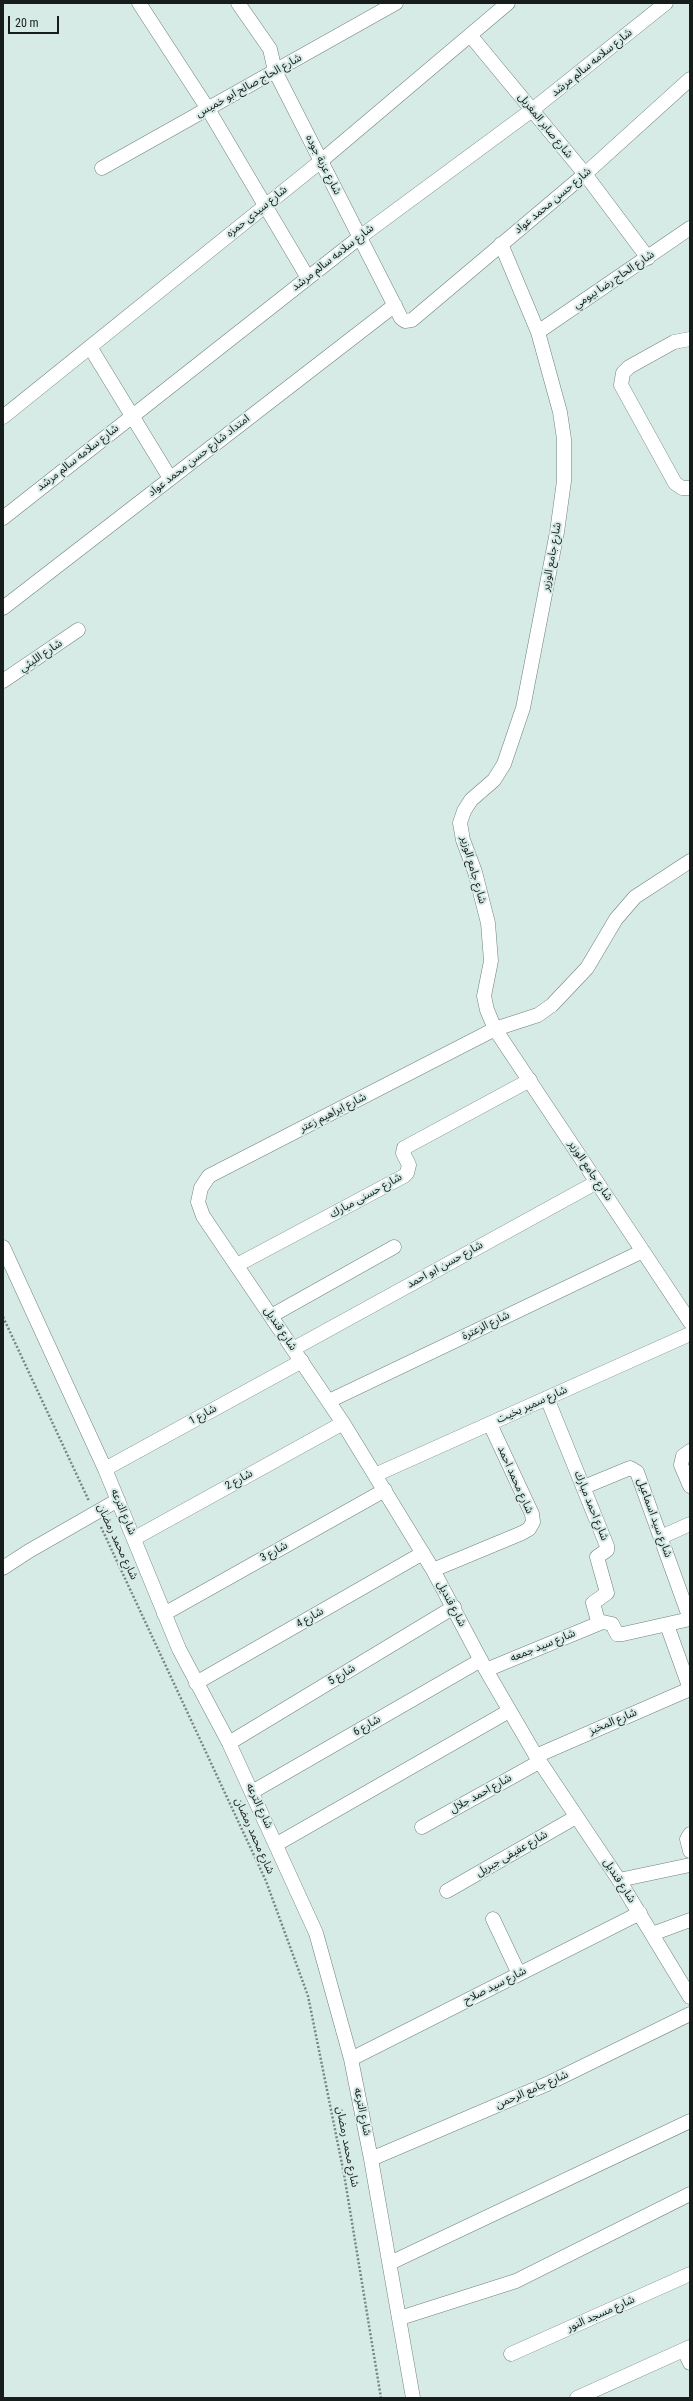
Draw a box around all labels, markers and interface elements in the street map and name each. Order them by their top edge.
scale bar [10,8,61,34]
text: 20 m [15,16,39,30]
street label: شارع سلامه سالم مرشد [549,26,635,100]
street label: شارع الحاج صالح ابو خميس [194,51,304,121]
street label: شارع صابر المغربل [515,91,575,161]
street label: شارع عزبة جوده [302,133,344,197]
street label: شارع حسن محمد عواد [512,165,594,237]
street label: شارع سيدى حمزه [224,183,290,241]
street label: شارع سلامه سالم مرشد [289,222,377,294]
street label: شارع الحاج رضا بيومي [571,248,657,312]
street label: امتداد شارع حسن محمد عواد [146,412,252,500]
street label: شارع سلامه سالم مرشد [34,422,122,494]
street label: شارع جامع الوزير [539,521,565,593]
street label: شارع الليثي [17,637,65,675]
street label: شارع جامع الوزير [457,835,489,905]
street label: شارع ابراهيم زعتر [297,1091,369,1135]
street label: شارع جامع الوزير [565,1138,615,1204]
street label: شارع حسنى مبارك [328,1171,404,1221]
street label: شارع حسن ابو احمد [405,1239,485,1291]
street label: شارع قنديل [261,1305,299,1353]
street label: شارع الزعترة [460,1309,512,1343]
street label: شارع سمير بخيت [495,1384,569,1426]
street label: شارع 1 [187,1402,219,1428]
street label: شارع محمد احمد [494,1444,536,1516]
street label: شارع 2 [223,1467,255,1493]
street label: شارع احمد مبارك [571,1469,611,1543]
street label: شارع سيد اسماعيل [634,1476,674,1560]
street label: شارع الترعه [107,1487,139,1537]
street label: شارع محمد رمضان [94,1502,140,1582]
street label: شارع 3 [258,1539,290,1565]
street label: شارع قنديل [433,1579,469,1629]
street label: شارع 4 [294,1605,326,1631]
street label: شارع سيد جمعه [509,1627,577,1665]
street label: شارع 5 [326,1662,358,1688]
street label: شارع المخبز [587,1706,639,1738]
street label: شارع 6 [351,1713,383,1739]
street label: شارع احمد جلال [448,1772,514,1816]
street label: شارع الترعه [243,1781,275,1831]
street label: شارع محمد رمضان [231,1796,277,1876]
street label: شارع عفيفى جبريل [474,1828,550,1880]
street label: شارع قنديل [600,1857,638,1905]
street label: شارع سيد صلاح [461,1965,529,2007]
street label: شارع جامع الرحمن [494,2068,570,2112]
street label: شارع الترعه [351,2087,373,2137]
street label: شارع محمد رمضان [333,2105,361,2189]
street label: شارع مسجد النور [565,2293,637,2335]

